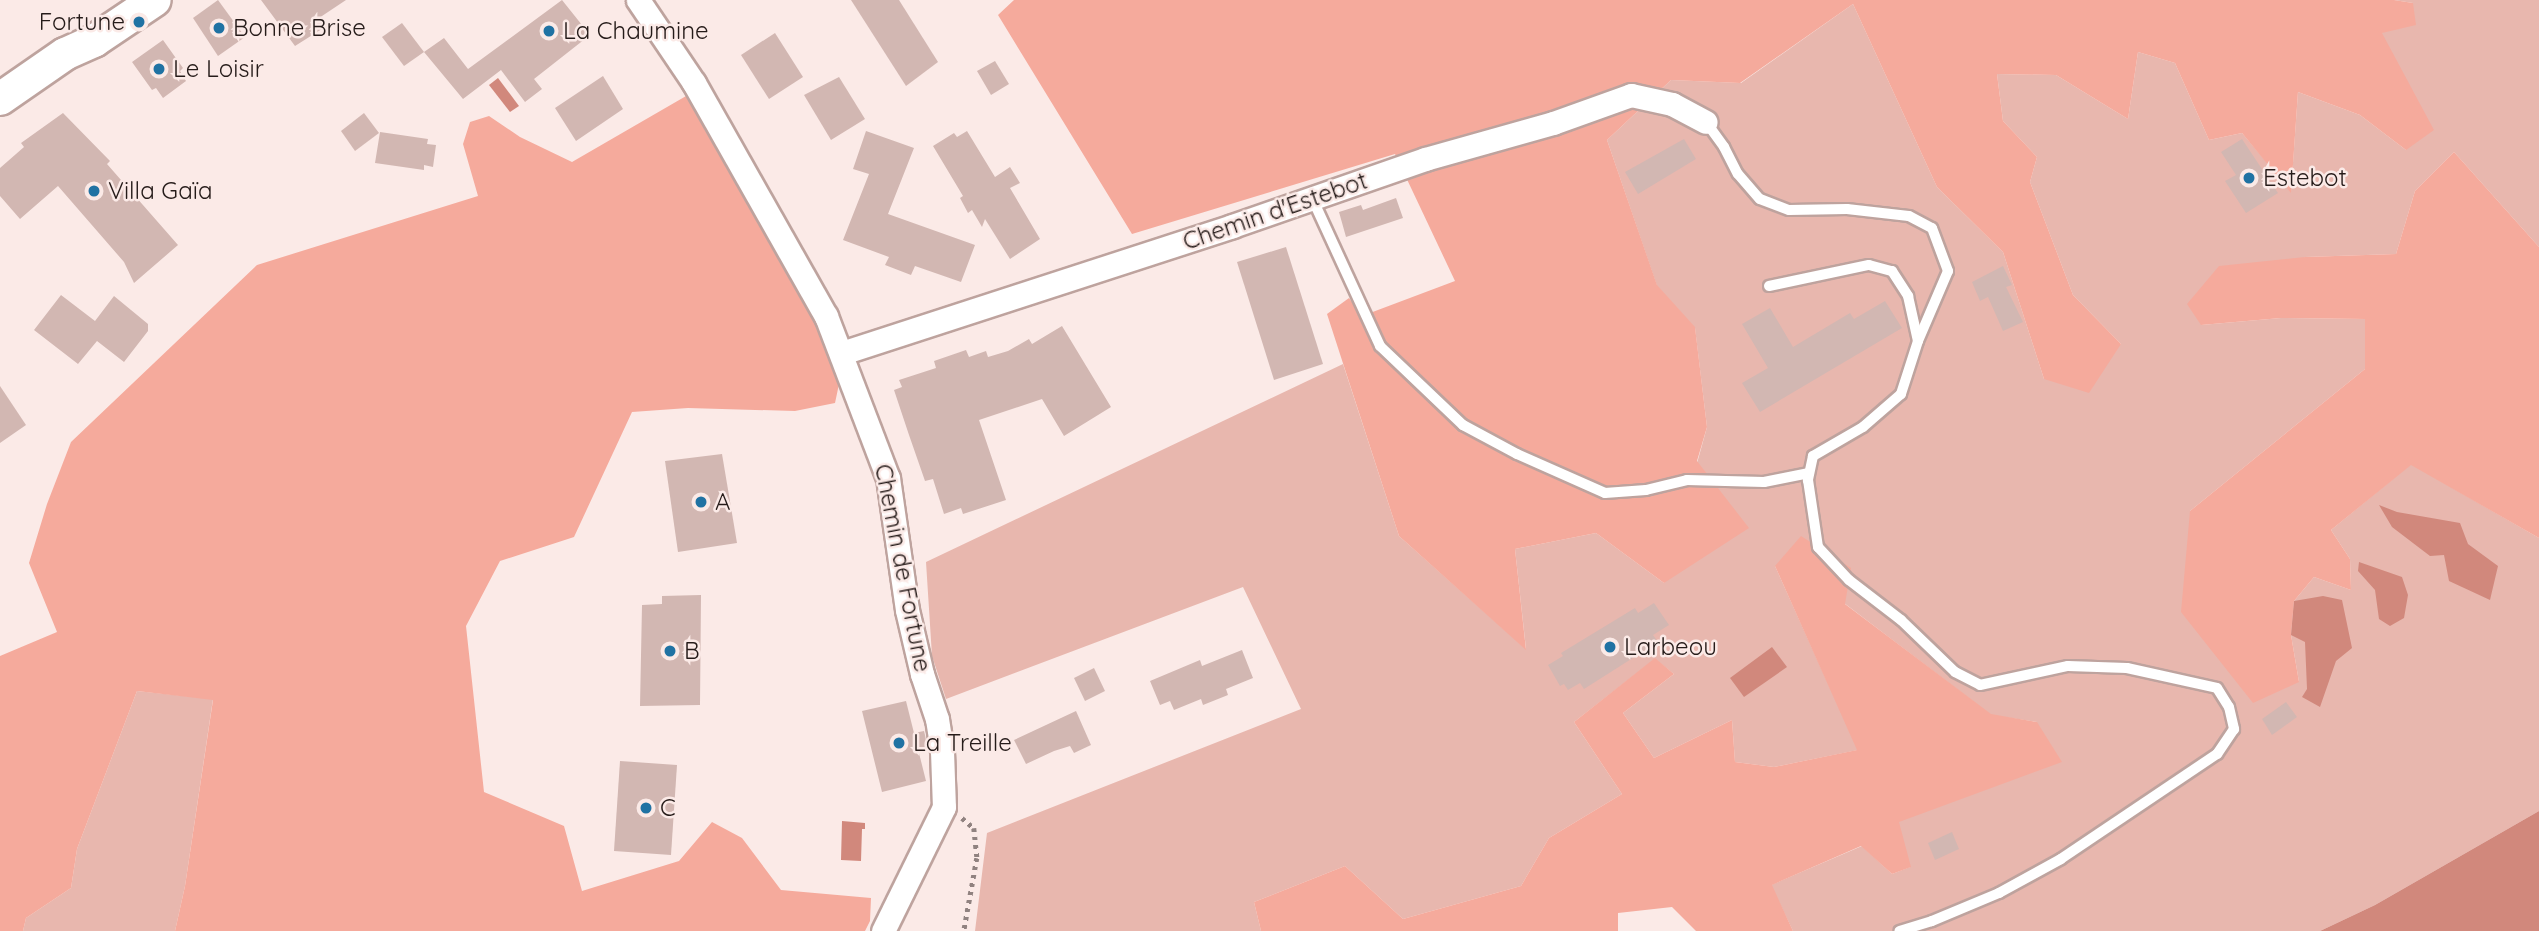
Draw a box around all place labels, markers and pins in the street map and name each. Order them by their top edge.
place label: Fortune [39,8,125,36]
marker: Fortune [131,14,147,30]
place label: Bonne Brise [233,14,366,42]
place label: La Chaumine [563,17,709,45]
marker: Bonne Brise [211,20,227,36]
marker: La Chaumine [541,23,557,39]
place label: Le Loisir [173,55,264,83]
marker: Le Loisir [151,61,167,77]
place label: Estebot [2263,164,2347,192]
marker: Estebot [2241,170,2257,186]
place label: Villa Gaïa [108,177,212,205]
marker: Villa Gaïa [86,183,102,199]
place label: A [715,488,731,516]
marker: A [693,494,709,510]
place label: Larbeou [1624,633,1717,661]
place label: B [684,637,700,665]
marker: Larbeou [1602,639,1618,655]
marker: B [662,643,678,659]
place label: La Treille [913,729,1012,757]
marker: La Treille [891,735,907,751]
place label: C [660,794,676,822]
marker: C [638,800,654,816]

